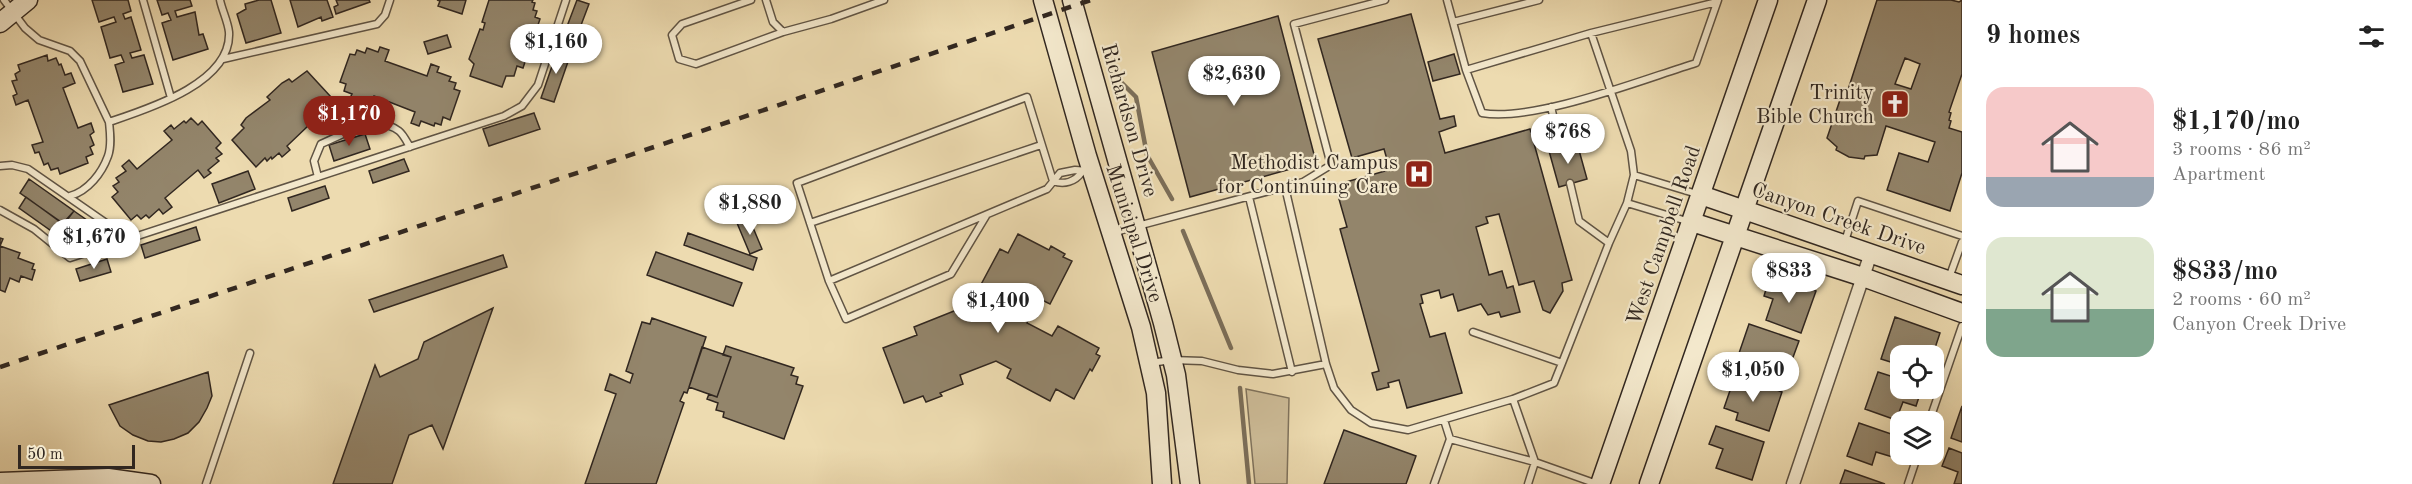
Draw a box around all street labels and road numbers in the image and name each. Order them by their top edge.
street label: Richardson Drive [1097,41,1160,199]
street label: West Campbell Road [1624,143,1705,328]
street label: Municipal Drive [1101,162,1166,305]
street label: Canyon Creek Drive [1749,180,1928,259]

